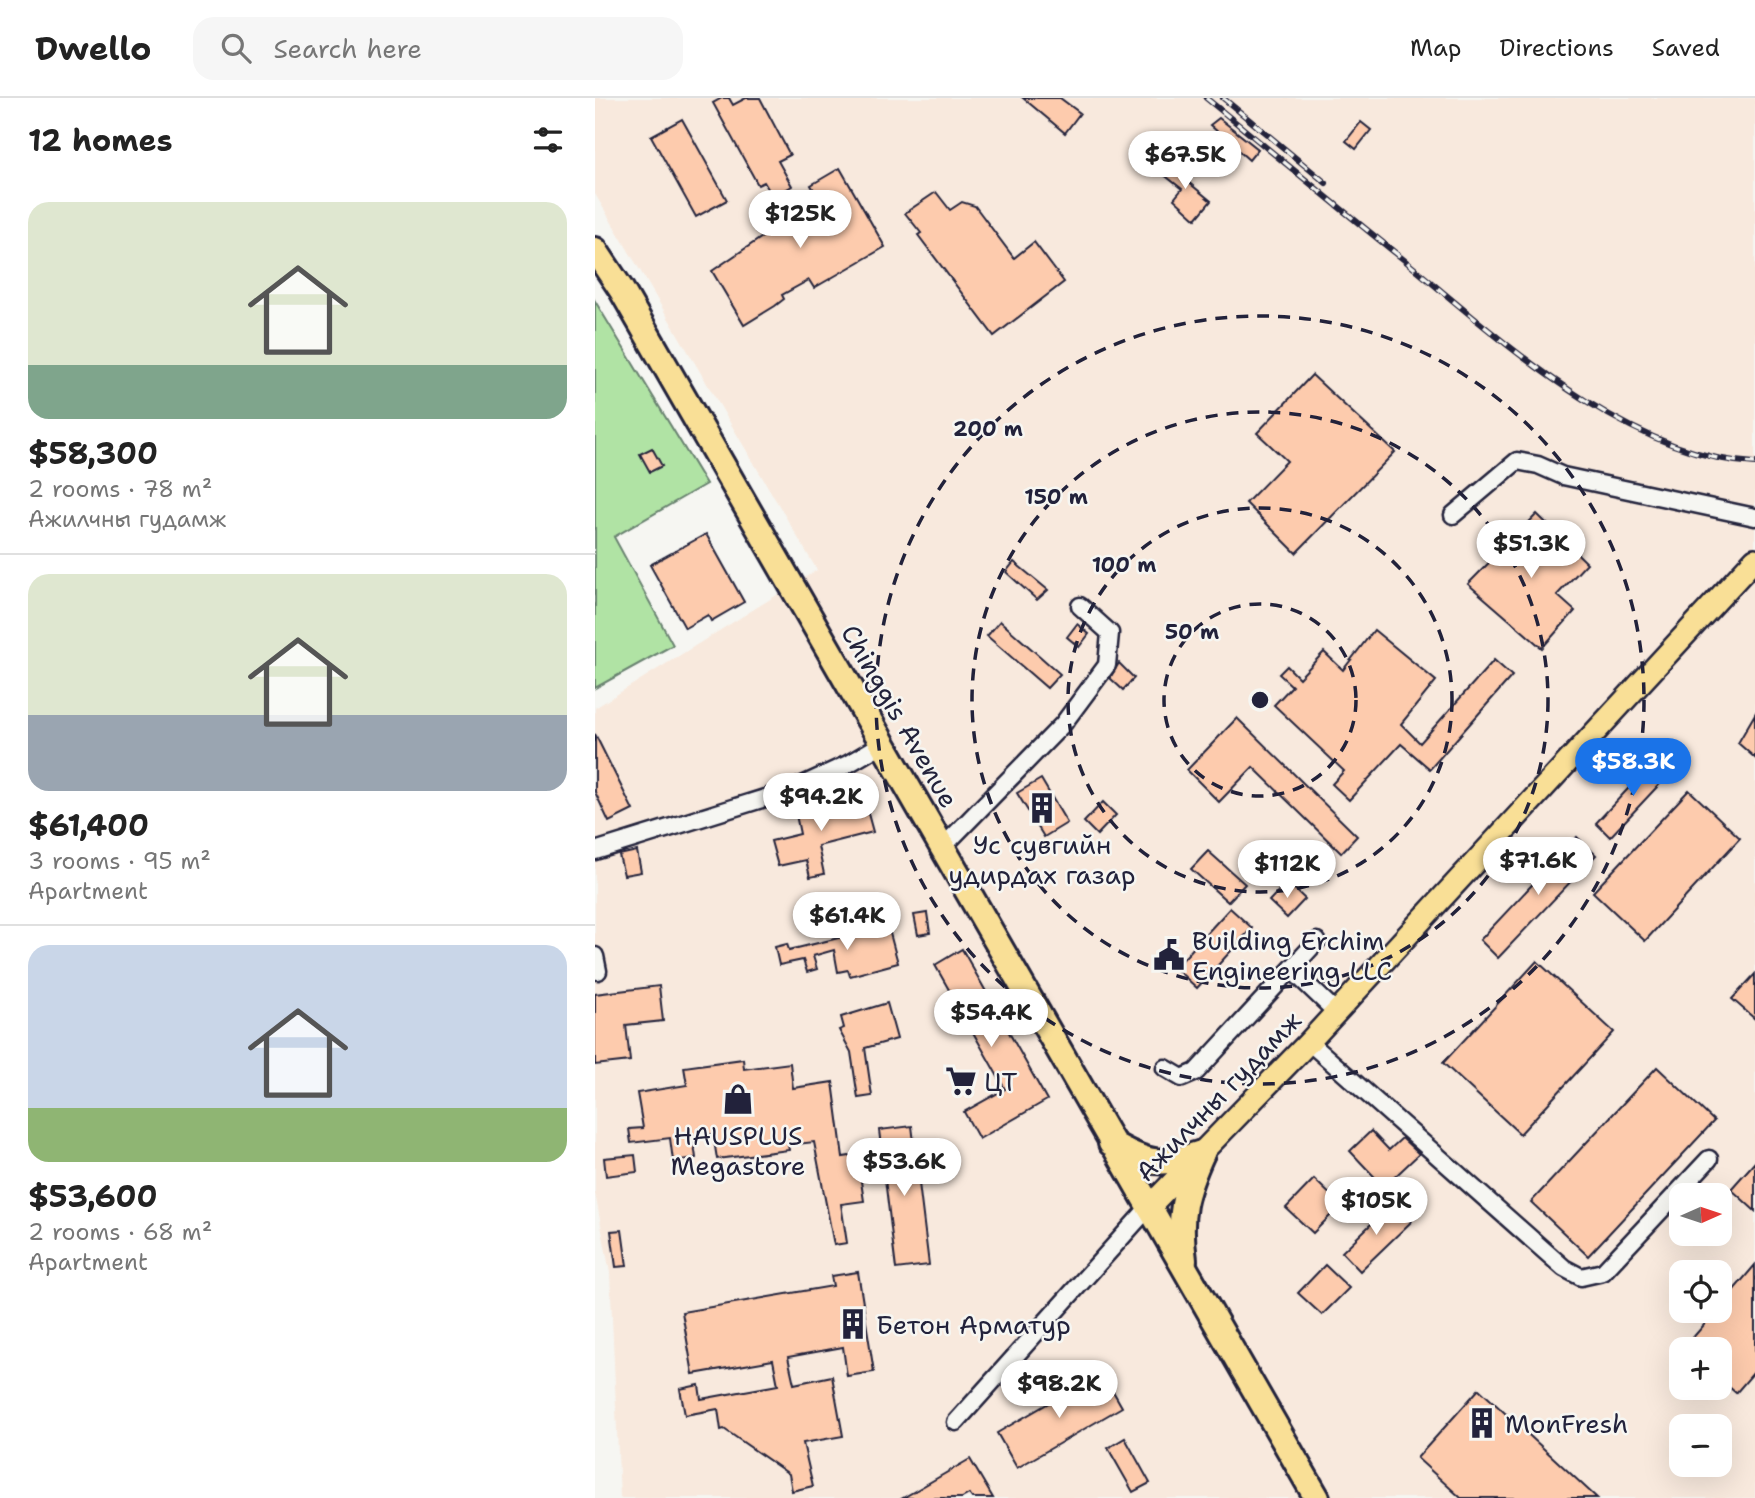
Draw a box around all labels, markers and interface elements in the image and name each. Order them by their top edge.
search box [193,17,683,80]
text: Dwello [35,26,151,71]
icon: search [217,29,255,67]
text: Search here [273,31,422,66]
text: Map [1410,32,1461,64]
text: Directions [1499,32,1614,64]
text: Saved [1652,32,1720,64]
text: 12 homes [28,120,172,161]
icon: filters [529,121,567,159]
pin: $67.5K [1128,132,1242,191]
text: $67.5K [1144,139,1226,169]
pin: $125K [751,190,849,250]
text: $125K [765,198,835,228]
icon: home [235,247,361,373]
text: 200 m [953,415,1023,443]
text: $58,300 [28,433,158,474]
text: 2 rooms · 78 m² [28,474,212,504]
text: 150 m [1024,483,1088,511]
text: Ажилчны гудамж [28,504,226,534]
pin: $51.3K [1474,520,1588,580]
text: $51.3K [1493,528,1569,558]
text: 100 m [1092,551,1156,579]
street label: Chinggis Avenue [833,618,967,814]
text: 50 m [1165,618,1219,646]
icon: home [235,619,361,745]
centre of rings [1248,688,1272,712]
pin: $58.3K [1576,738,1690,798]
text: $58.3K [1591,746,1675,776]
pin: $94.2K [764,774,878,833]
text: $94.2K [779,781,863,811]
building icon: Ус сувгийн удирдах газар [1025,791,1059,825]
text: $61,400 [28,805,149,846]
place label: Ус сувгийн удирдах газар [948,827,1136,892]
pin: $71.6K [1481,838,1595,897]
pin: $112K [1238,840,1336,900]
text: $71.6K [1499,845,1577,875]
text: 3 rooms · 95 m² [28,846,211,876]
text: $112K [1254,848,1320,878]
text: Apartment [28,876,148,906]
pin: $61.4K [790,892,904,952]
text: $61.4K [809,900,885,930]
place label: Building Erchim Engineering LLC [1192,923,1392,988]
public building icon: Building Erchim Engineering LLC [1152,938,1186,972]
icon: home [235,990,361,1116]
pin: $54.4K [934,990,1048,1049]
text: $54.4K [950,997,1032,1027]
street label: Ажилчны гудамж [1128,1003,1309,1189]
supermarket icon: ЦТ [944,1064,978,1098]
place label: ЦТ [984,1064,1018,1099]
shop icon: HAUSPLUS Megastore [721,1082,755,1116]
place label: HAUSPLUS Megastore [670,1118,806,1183]
pin: $53.6K [847,1138,961,1198]
text: $53.6K [862,1146,946,1176]
text: $53,600 [28,1176,158,1217]
pin: $105K [1327,1178,1425,1237]
north arrow [1669,1183,1733,1246]
map controls [1669,1183,1732,1477]
text: $105K [1341,1185,1411,1215]
text: 2 rooms · 68 m² [28,1217,212,1247]
text: Apartment [28,1247,148,1277]
button: locate [1669,1260,1732,1323]
building icon: Бетон Арматур [836,1307,870,1341]
place label: Бетон Арматур [876,1307,1071,1342]
button: + [1669,1337,1732,1400]
pin: $98.2K [1002,1360,1116,1420]
text: $98.2K [1017,1368,1101,1398]
building icon: MonFresh [1465,1406,1499,1440]
place label: MonFresh [1505,1406,1628,1441]
button: − [1669,1414,1732,1477]

